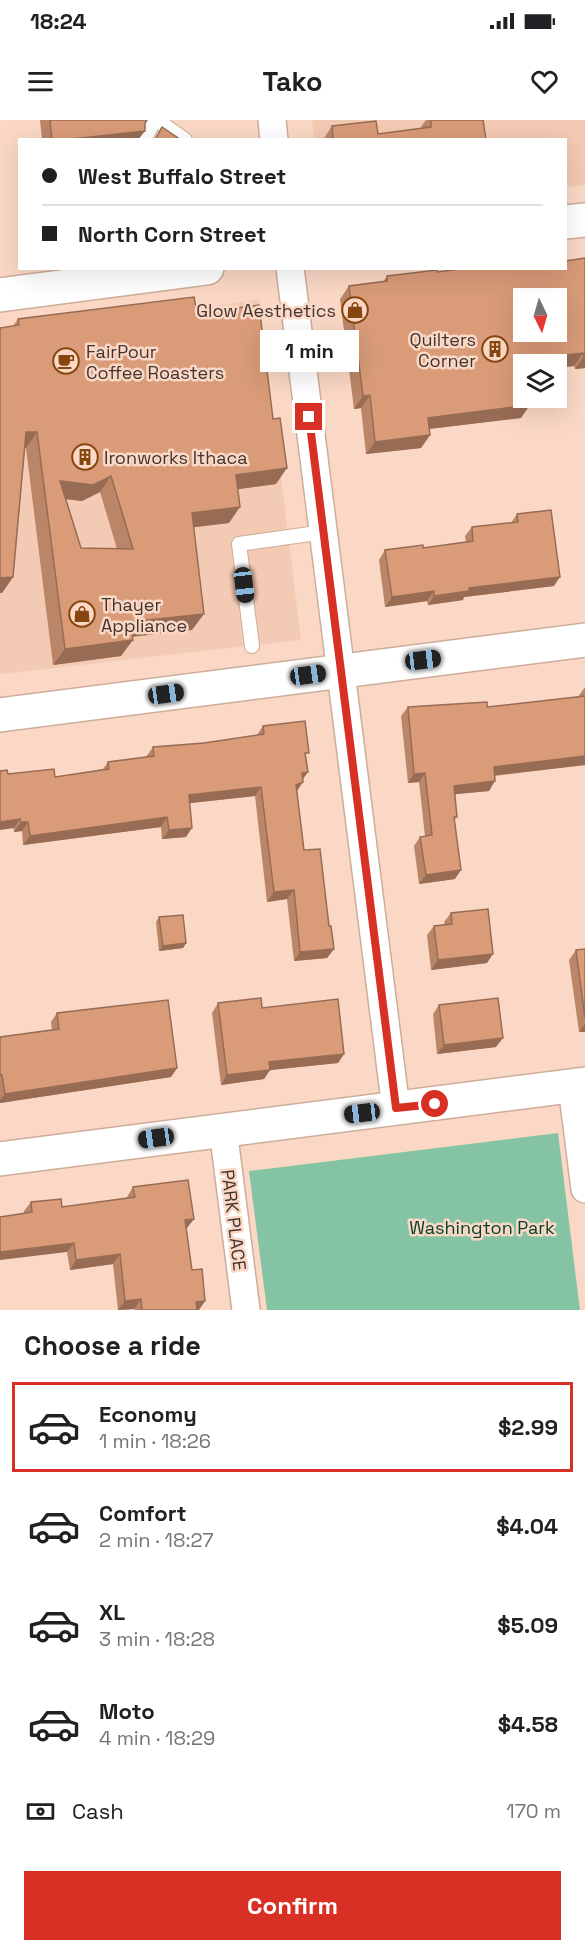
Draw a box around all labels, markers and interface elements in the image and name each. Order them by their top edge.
text: 18:24 [30,7,86,35]
text: Tako [262,64,323,99]
icon: menu [24,65,57,98]
icon: heart [528,65,561,98]
text: West Buffalo Street [78,162,286,190]
text: North Corn Street [78,220,266,248]
north arrow [513,288,567,342]
map controls [513,288,567,408]
shop icon: Glow Aesthetics [340,295,370,325]
place label: Glow Aesthetics [196,299,336,322]
place label: Quilters Corner [409,328,476,372]
callout: 1 min [260,330,358,372]
building icon: Quilters Corner [480,334,510,364]
text: 1 min [285,338,334,364]
place label: FairPour Coffee Roasters [86,340,224,384]
cafe icon: FairPour Coffee Roasters [51,346,81,376]
button: layers [513,354,567,408]
route end [295,403,322,430]
building icon: Ironworks Ithaca [70,442,100,472]
place label: Ironworks Ithaca [104,446,248,469]
car [233,566,255,604]
place label: Thayer Appliance [101,593,187,637]
shop icon: Thayer Appliance [67,599,97,629]
car [404,649,442,671]
car [289,664,327,686]
car [147,683,185,705]
route start [421,1090,448,1117]
car [343,1102,381,1124]
car [137,1127,175,1149]
street label: PARK PLACE [216,1168,252,1272]
park label: Washington Park [409,1216,555,1239]
text: Choose a ride [24,1328,201,1363]
icon: car [27,1400,81,1454]
text: Economy [99,1400,197,1428]
text: $2.99 [498,1413,558,1441]
text: 1 min · 18:26 [99,1428,211,1454]
icon: car [27,1499,81,1553]
text: Comfort [99,1499,187,1527]
text: $4.04 [496,1512,558,1540]
text: 2 min · 18:27 [99,1527,214,1553]
icon: car [27,1598,81,1652]
text: XL [99,1598,125,1626]
text: $5.09 [497,1611,558,1639]
text: 3 min · 18:28 [99,1626,215,1652]
icon: car [27,1697,81,1751]
text: Moto [99,1697,155,1725]
text: $4.58 [498,1710,558,1738]
text: 4 min · 18:29 [99,1725,215,1751]
icon: cash [24,1795,57,1828]
text: Cash [72,1797,124,1825]
text: 170 m [506,1798,561,1824]
button: Confirm [24,1871,561,1940]

